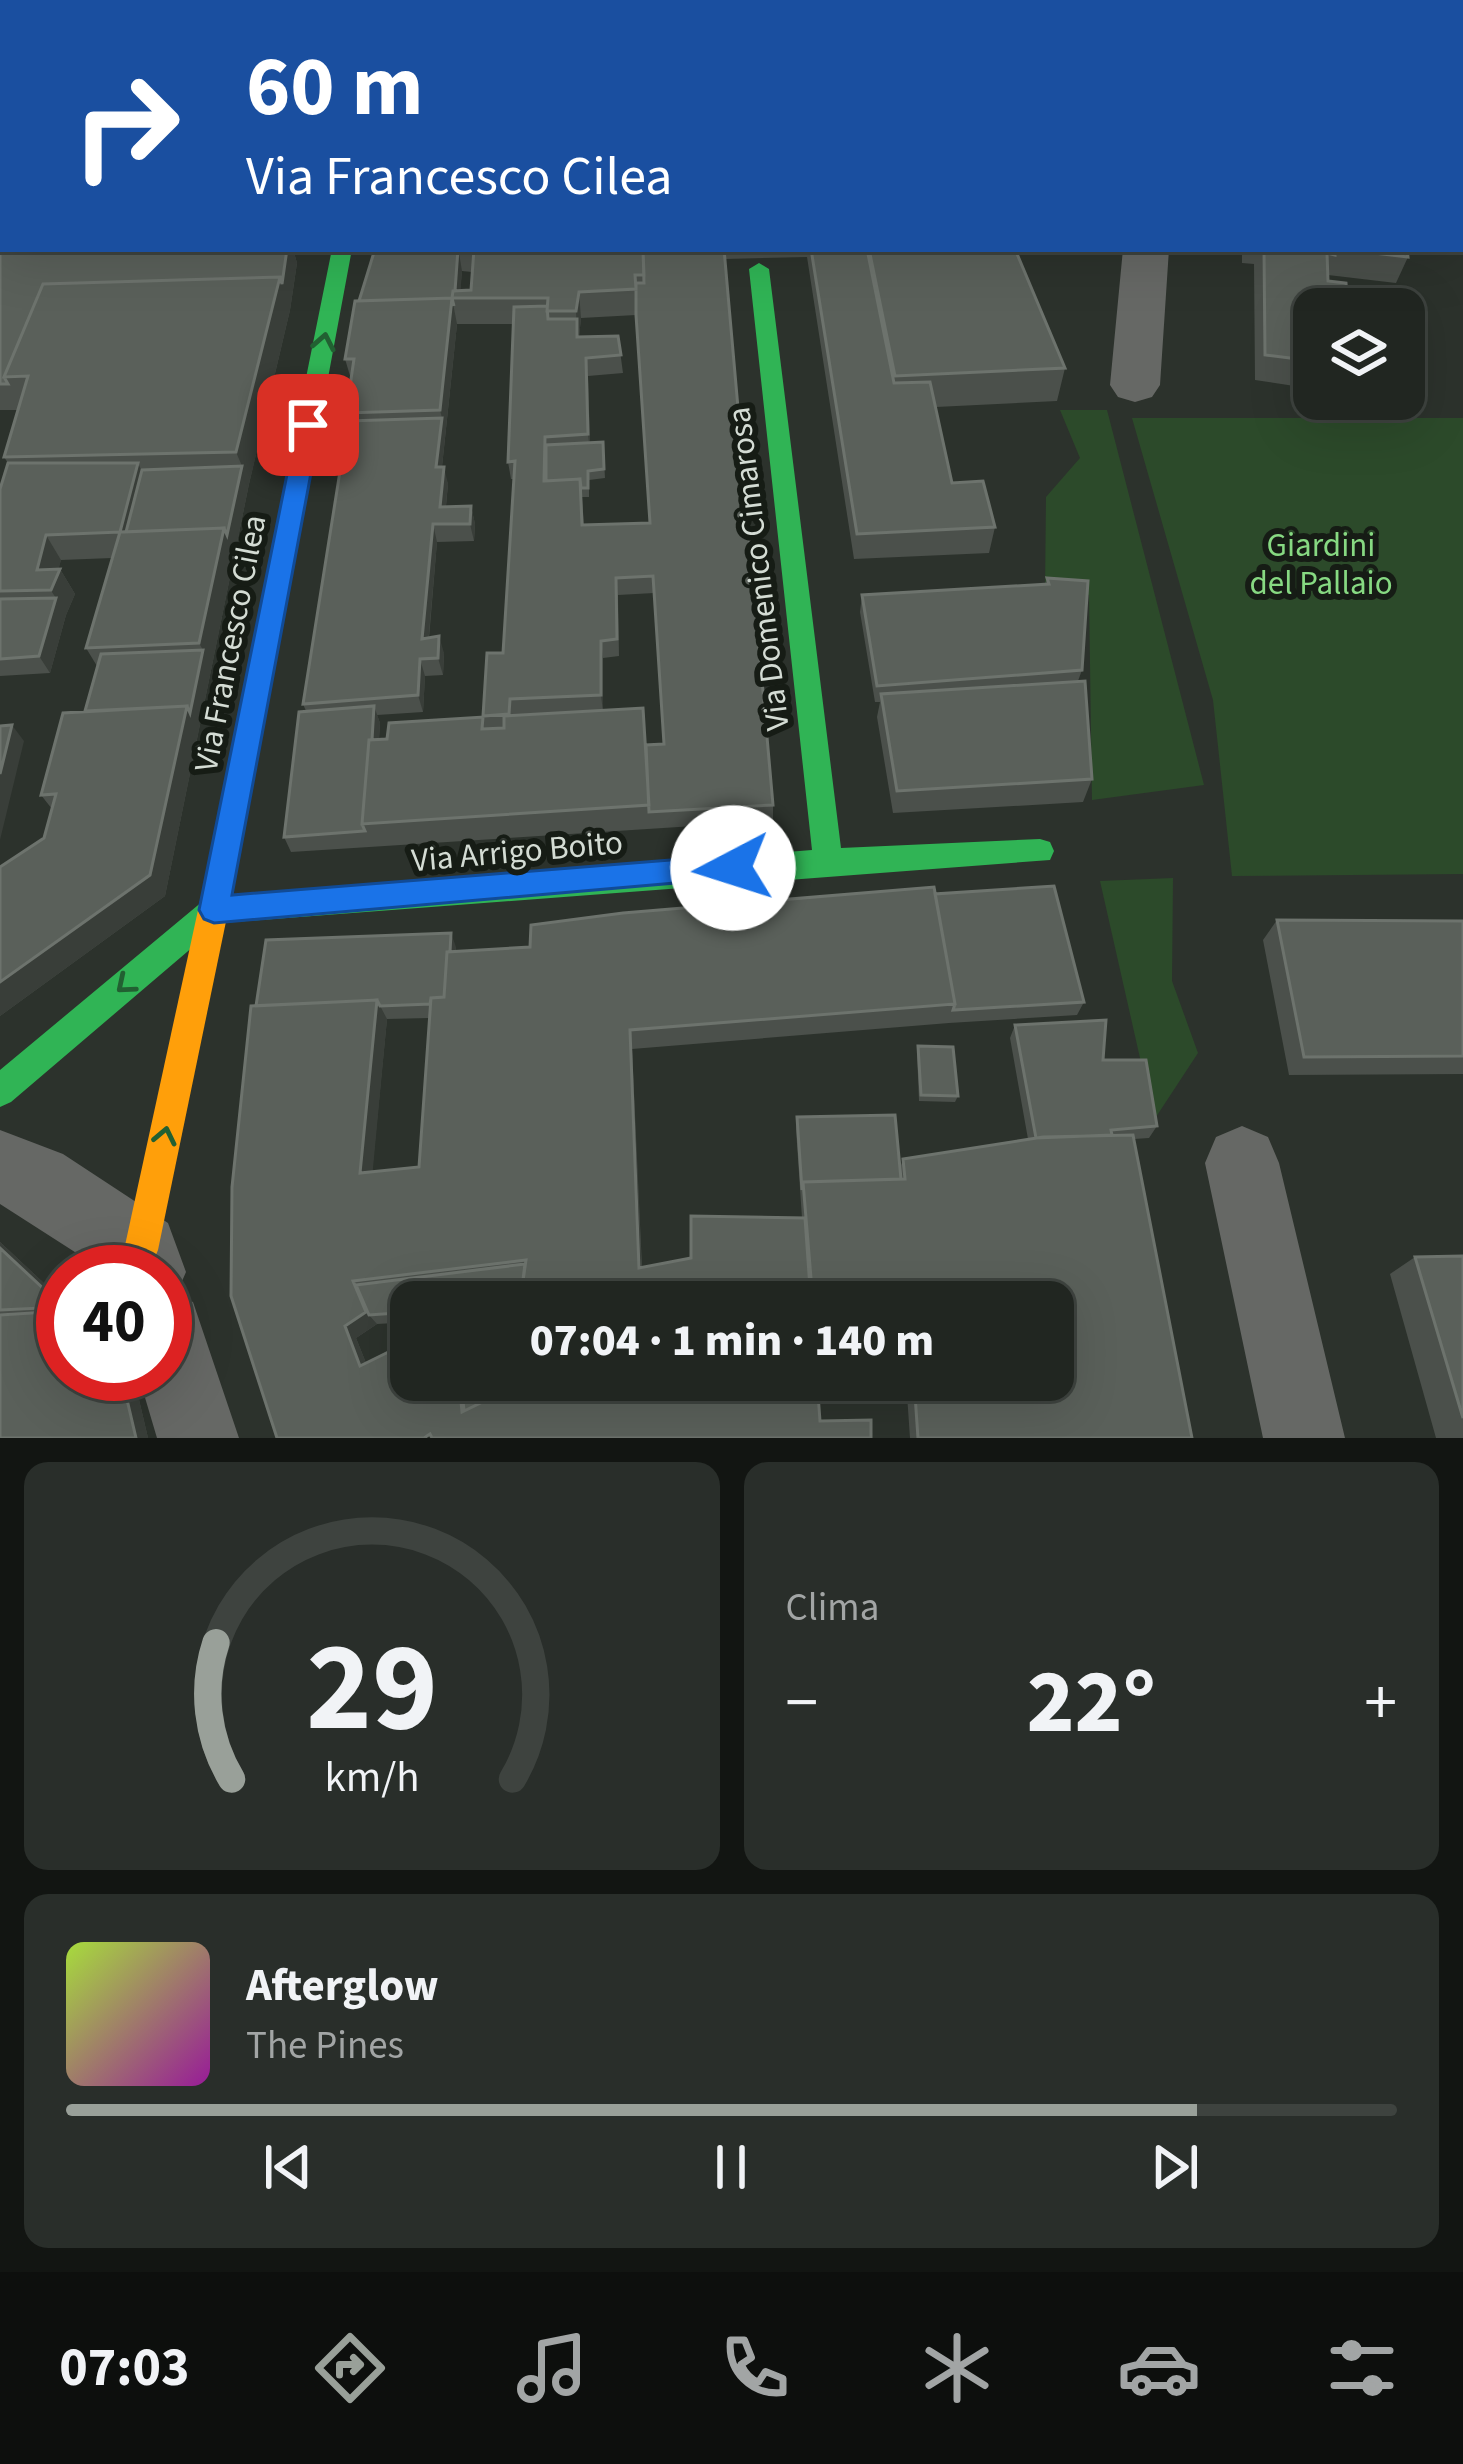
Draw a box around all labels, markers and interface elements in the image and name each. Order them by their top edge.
text: 60 m [246,28,424,148]
icon: right [48,48,204,204]
text: Via Francesco Cilea [246,139,673,216]
map controls [1293,288,1425,420]
button: layers [1293,288,1425,420]
one-way arrow [310,332,336,352]
pin [257,374,359,476]
icon: arrive [275,392,341,458]
street label: Via Domenico Cimarosa [715,404,802,733]
street label: Via Francesco Cilea [183,511,278,776]
park label: Giardini del Pallaio [1249,522,1393,607]
position arrow [670,805,796,931]
street label: Via Arrigo Boito [410,819,625,884]
one-way arrow [117,971,139,993]
one-way arrow [152,1126,177,1146]
speed limit sign: 40 [36,1245,192,1401]
text: 07:04 · 1 min · 140 m [530,1309,934,1373]
text: Clima [786,1580,879,1636]
text: 29 [306,1600,438,1778]
text: 22° [1026,1639,1156,1767]
text: − [786,1656,818,1750]
text: + [1364,1656,1397,1750]
text: km/h [324,1747,419,1808]
text: Afterglow [246,1954,439,2018]
text: The Pines [246,2018,404,2074]
icon: previous [255,2134,321,2200]
icon: pause [698,2134,764,2200]
icon: next [1142,2134,1208,2200]
icon: directions [308,2326,392,2410]
icon: music [510,2326,594,2410]
icon: phone [713,2326,797,2410]
icon: climate [915,2326,999,2410]
icon: car [1117,2326,1201,2410]
icon: filters [1320,2326,1404,2410]
text: 07:03 [59,2330,189,2407]

